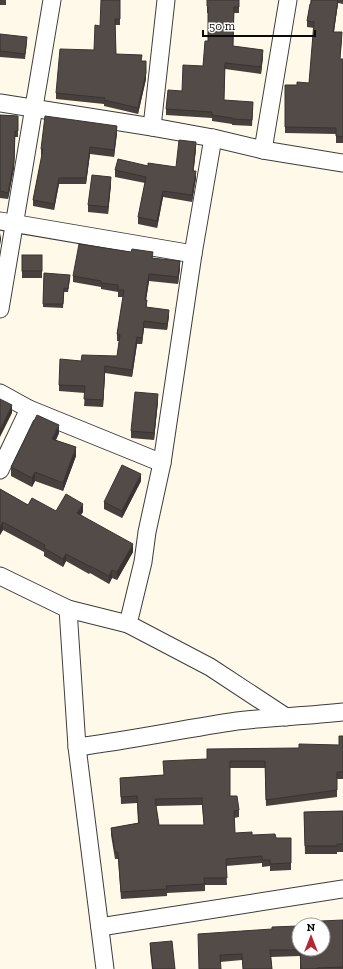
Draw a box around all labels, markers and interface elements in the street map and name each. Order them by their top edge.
scale bar [203,12,315,38]
text: 50 m [209,19,236,33]
north arrow [291,917,331,957]
text: N [307,921,316,934]

